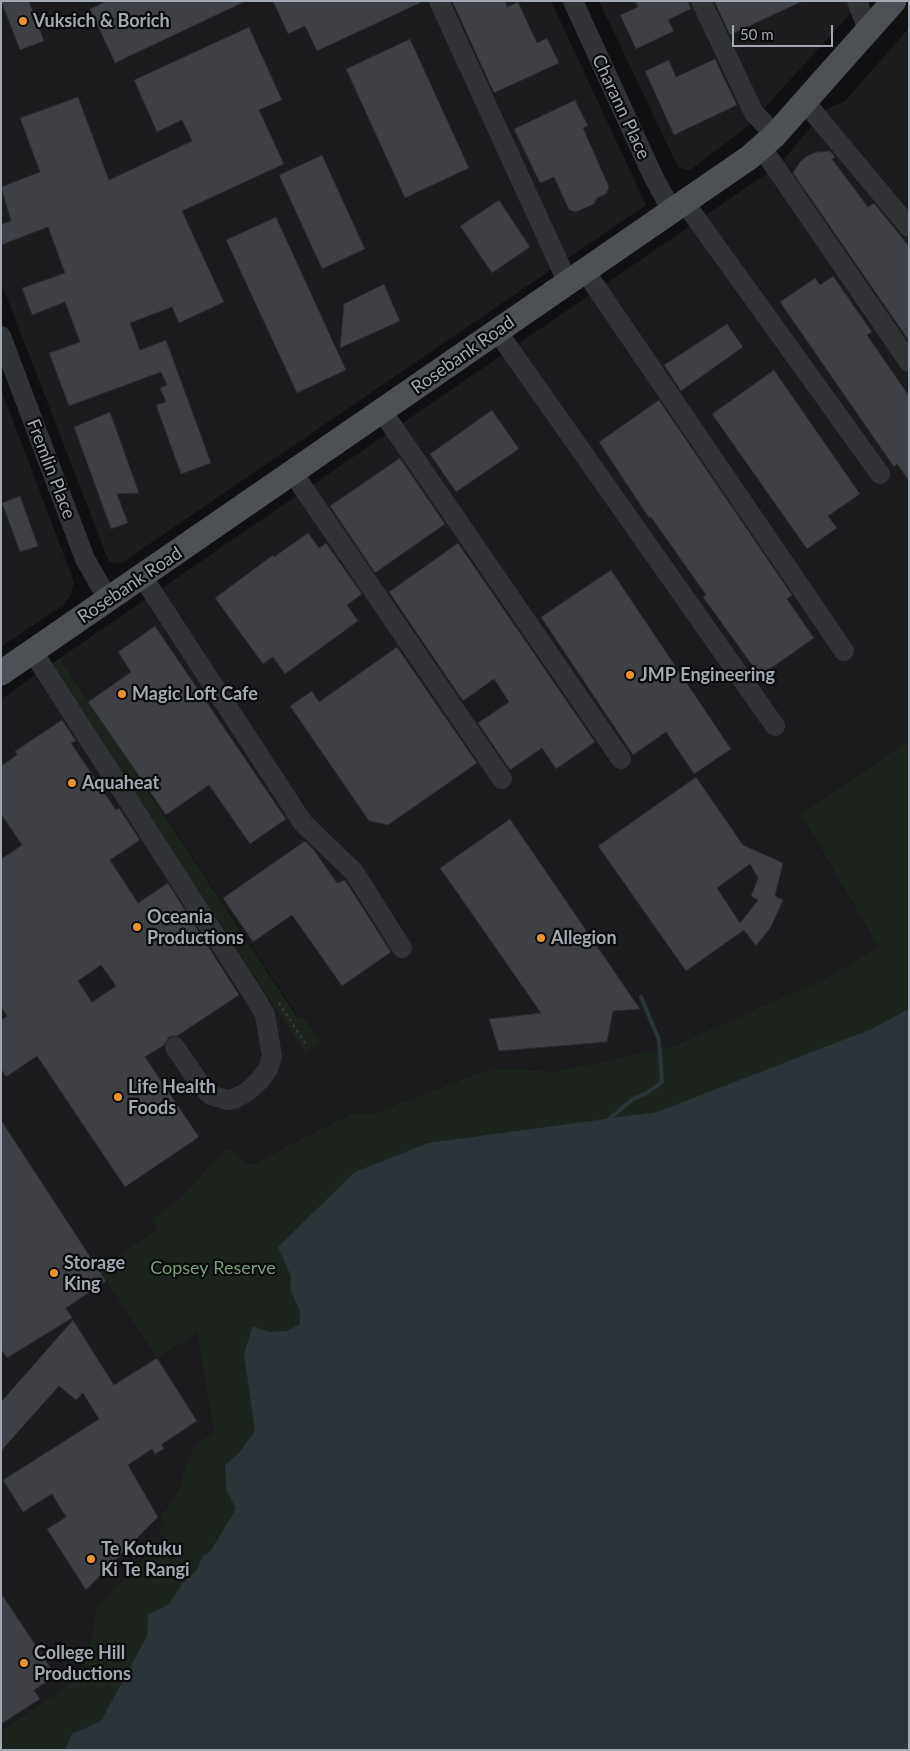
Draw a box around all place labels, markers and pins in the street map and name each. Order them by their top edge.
place label: Vuksich & Borich [33,10,170,32]
marker: Vuksich & Borich [17,15,29,27]
place label: JMP Engineering [640,664,775,686]
marker: JMP Engineering [624,669,636,681]
place label: Magic Loft Cafe [132,683,258,705]
marker: Magic Loft Cafe [116,688,128,700]
place label: Aquaheat [82,772,159,794]
marker: Aquaheat [66,777,78,789]
place label: Oceania Productions [147,906,244,949]
marker: Oceania Productions [131,921,143,933]
place label: Allegion [551,927,617,949]
marker: Allegion [535,932,547,944]
place label: Life Health Foods [128,1076,216,1118]
marker: Life Health Foods [112,1091,124,1103]
place label: Storage King [64,1252,125,1294]
marker: Storage King [48,1267,60,1279]
place label: Te Kotuku Ki Te Rangi [101,1538,190,1580]
marker: Te Kotuku Ki Te Rangi [85,1553,97,1565]
place label: College Hill Productions [34,1642,131,1685]
marker: College Hill Productions [18,1657,30,1669]

